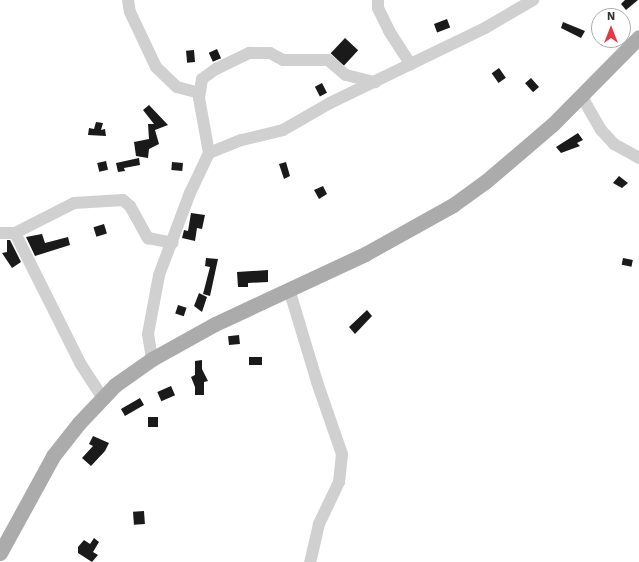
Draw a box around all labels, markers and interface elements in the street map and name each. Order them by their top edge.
north arrow [591,8,631,48]
text: N [607,10,615,23]

